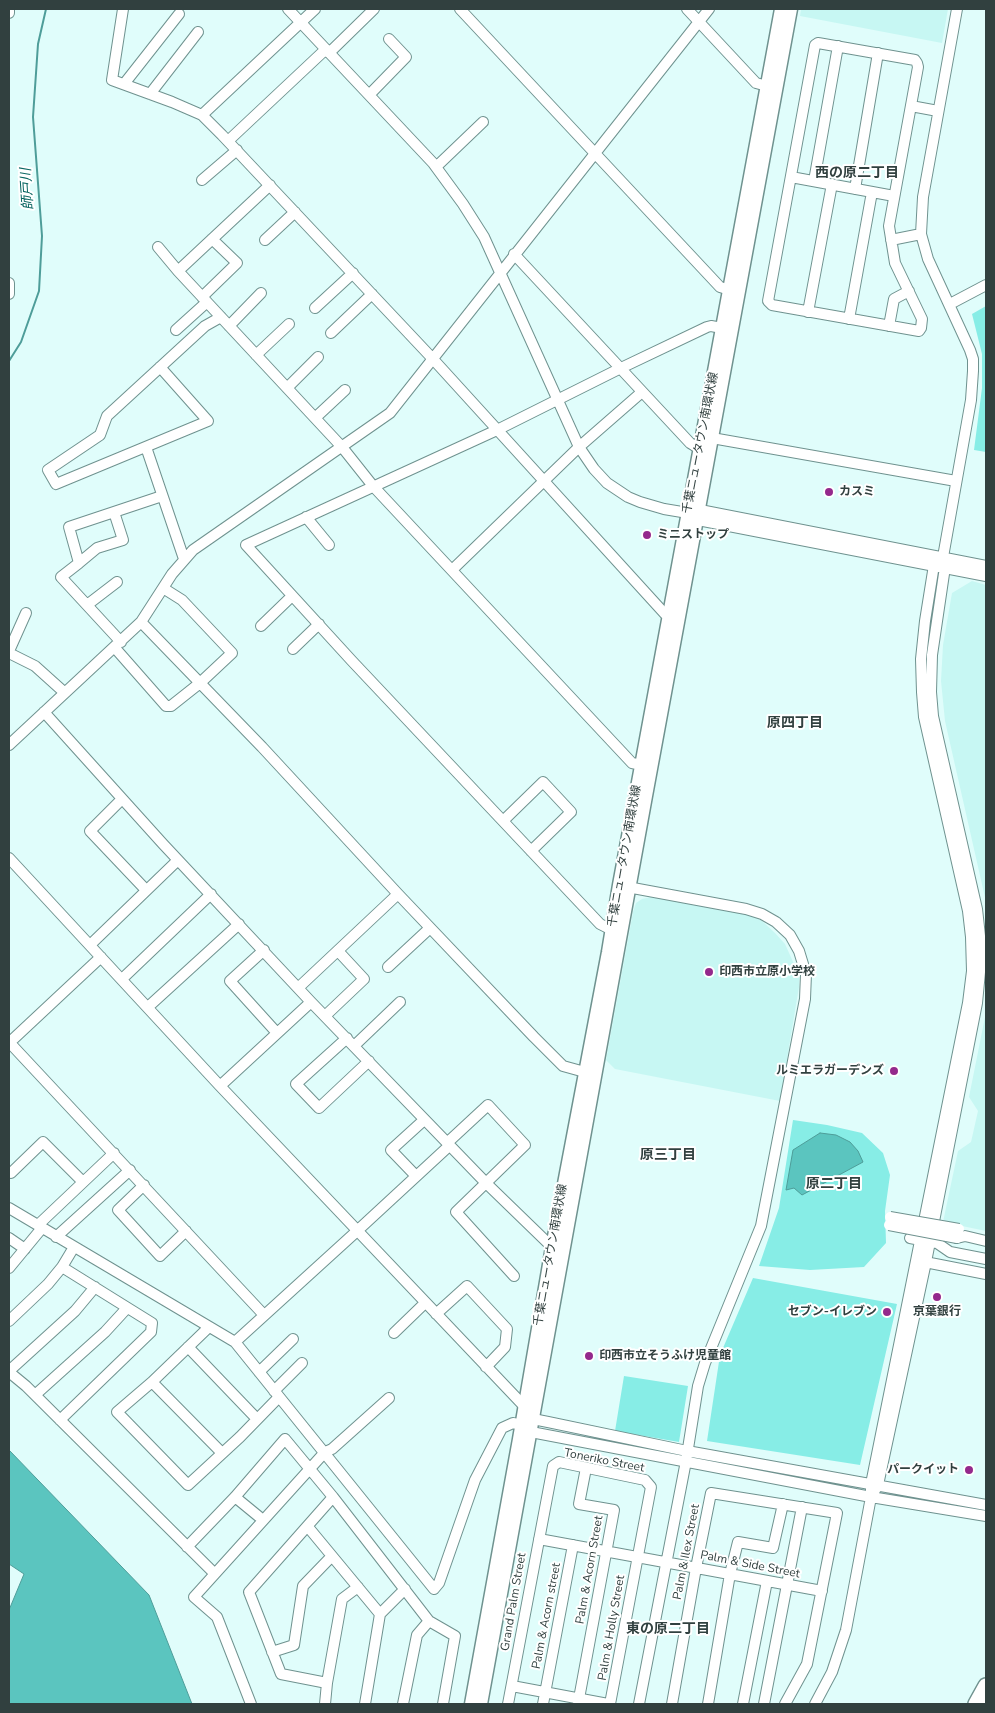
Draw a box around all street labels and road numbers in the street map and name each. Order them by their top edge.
street label: 千葉ニュータウン南環状線 [680,371,722,515]
street label: 千葉ニュータウン南環状線 [605,784,645,928]
street label: 千葉ニュータウン南環状線 [531,1183,571,1327]
street label: Toneriko Street [563,1446,645,1476]
street label: Palm & Ilex Street [671,1503,703,1601]
street label: Palm & Acorn Street [573,1515,607,1625]
street label: Palm & Side Street [699,1548,801,1582]
street label: Grand Palm Street [498,1552,530,1652]
street label: Palm & Acorn street [530,1562,564,1670]
street label: Palm & Holly Street [596,1574,628,1682]

